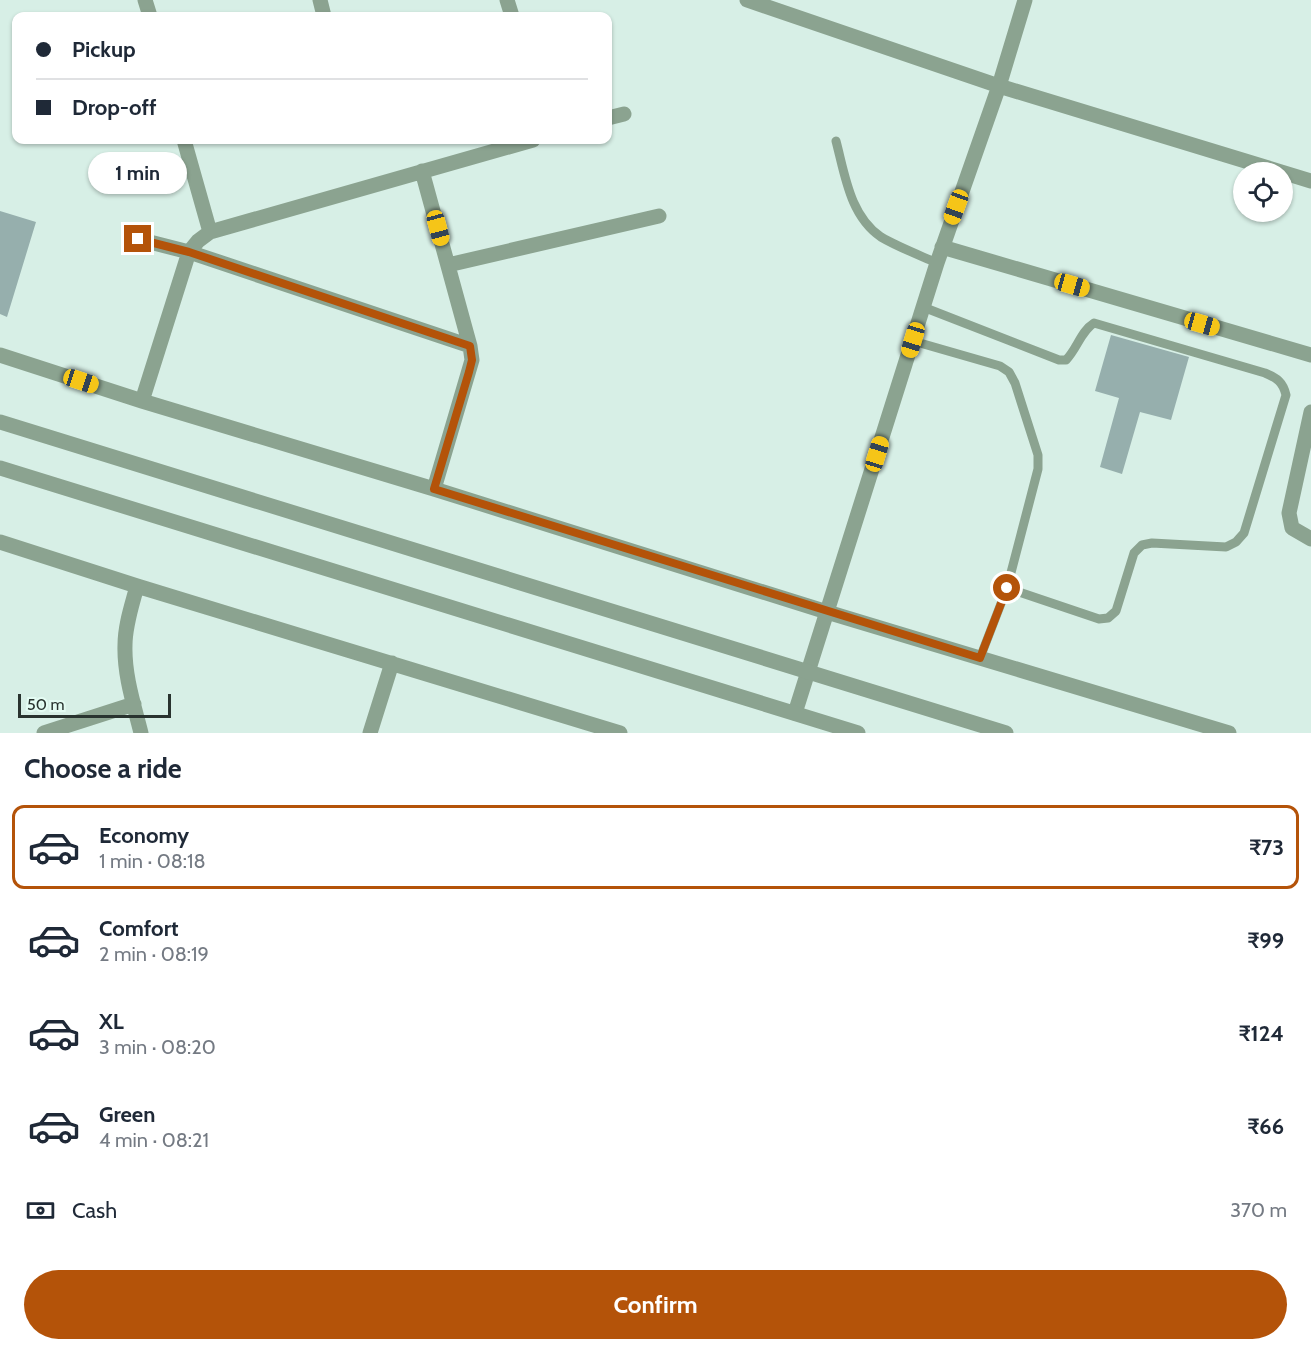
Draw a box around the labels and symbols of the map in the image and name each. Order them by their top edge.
callout: 1 min [88,152,188,194]
car [941,187,971,227]
car [425,208,451,248]
route end [124,225,151,252]
car [1052,271,1092,299]
car [1182,310,1222,338]
car [899,320,927,360]
car [61,367,101,395]
car [863,434,891,474]
route start [993,574,1020,601]
scale bar [18,691,171,718]

